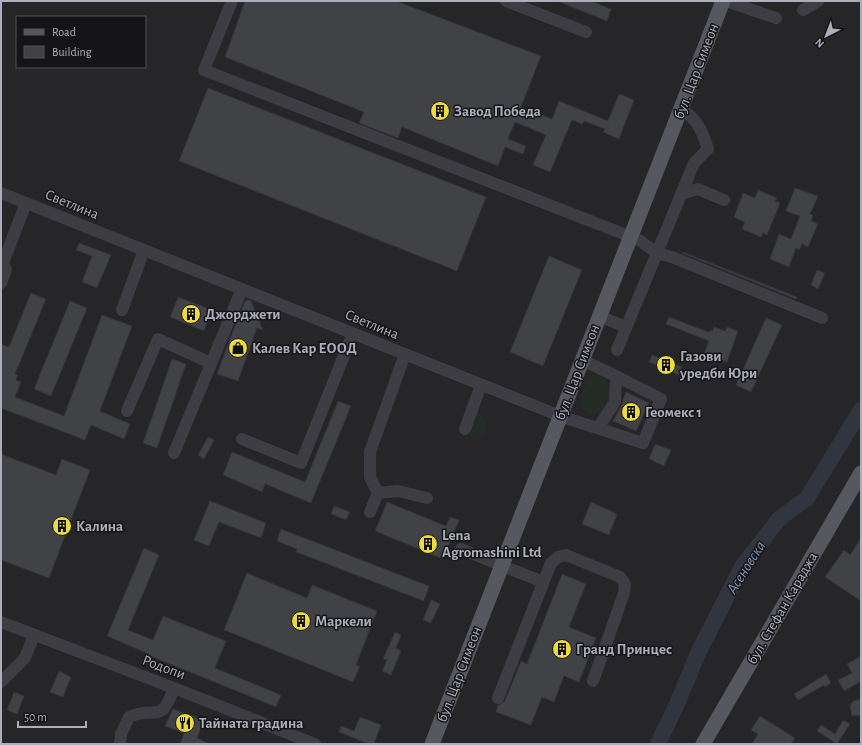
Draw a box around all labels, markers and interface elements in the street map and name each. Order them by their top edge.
legend [16,16,146,68]
north arrow [806,16,846,56]
street label: бул. Цар Симеон [671,21,722,121]
text: Road [52,26,76,38]
text: N [813,36,826,50]
text: Building [52,46,92,58]
building icon: Завод Победа [429,100,451,122]
place label: Завод Победа [454,104,541,119]
street label: Светлина [43,187,101,222]
building icon: Джорджети [180,303,202,325]
place label: Джорджети [205,307,281,322]
street label: Светлина [343,307,401,342]
street label: бул. Цар Симеон [552,322,603,422]
shop icon: Калев Кар ЕООД [227,337,249,359]
place label: Калев Кар ЕООД [252,341,357,356]
place label: Газови уредби Юри [679,349,757,381]
building icon: Газови уредби Юри [655,354,677,376]
building icon: Геомекс 1 [620,401,642,423]
place label: Геомекс 1 [645,405,702,420]
building icon: Калина [51,515,73,537]
place label: Калина [76,519,123,534]
place label: Lena Agromashini Ltd [442,528,542,560]
building icon: Lena Agromashini Ltd [417,533,439,555]
water label: Асеновска [723,538,768,598]
street label: бул. Стефан Караджа [744,550,821,667]
building icon: Маркели [290,610,312,632]
place label: Маркели [315,614,372,629]
street label: бул. Цар Симеон [434,624,485,724]
building icon: Гранд Принцес [551,638,573,660]
place label: Гранд Принцес [576,642,672,657]
street label: Родопи [140,652,187,682]
scale bar [18,703,86,729]
text: 50 m [24,711,47,723]
restaurant icon: Тайната градина [174,712,196,734]
place label: Тайната градина [199,716,303,731]

